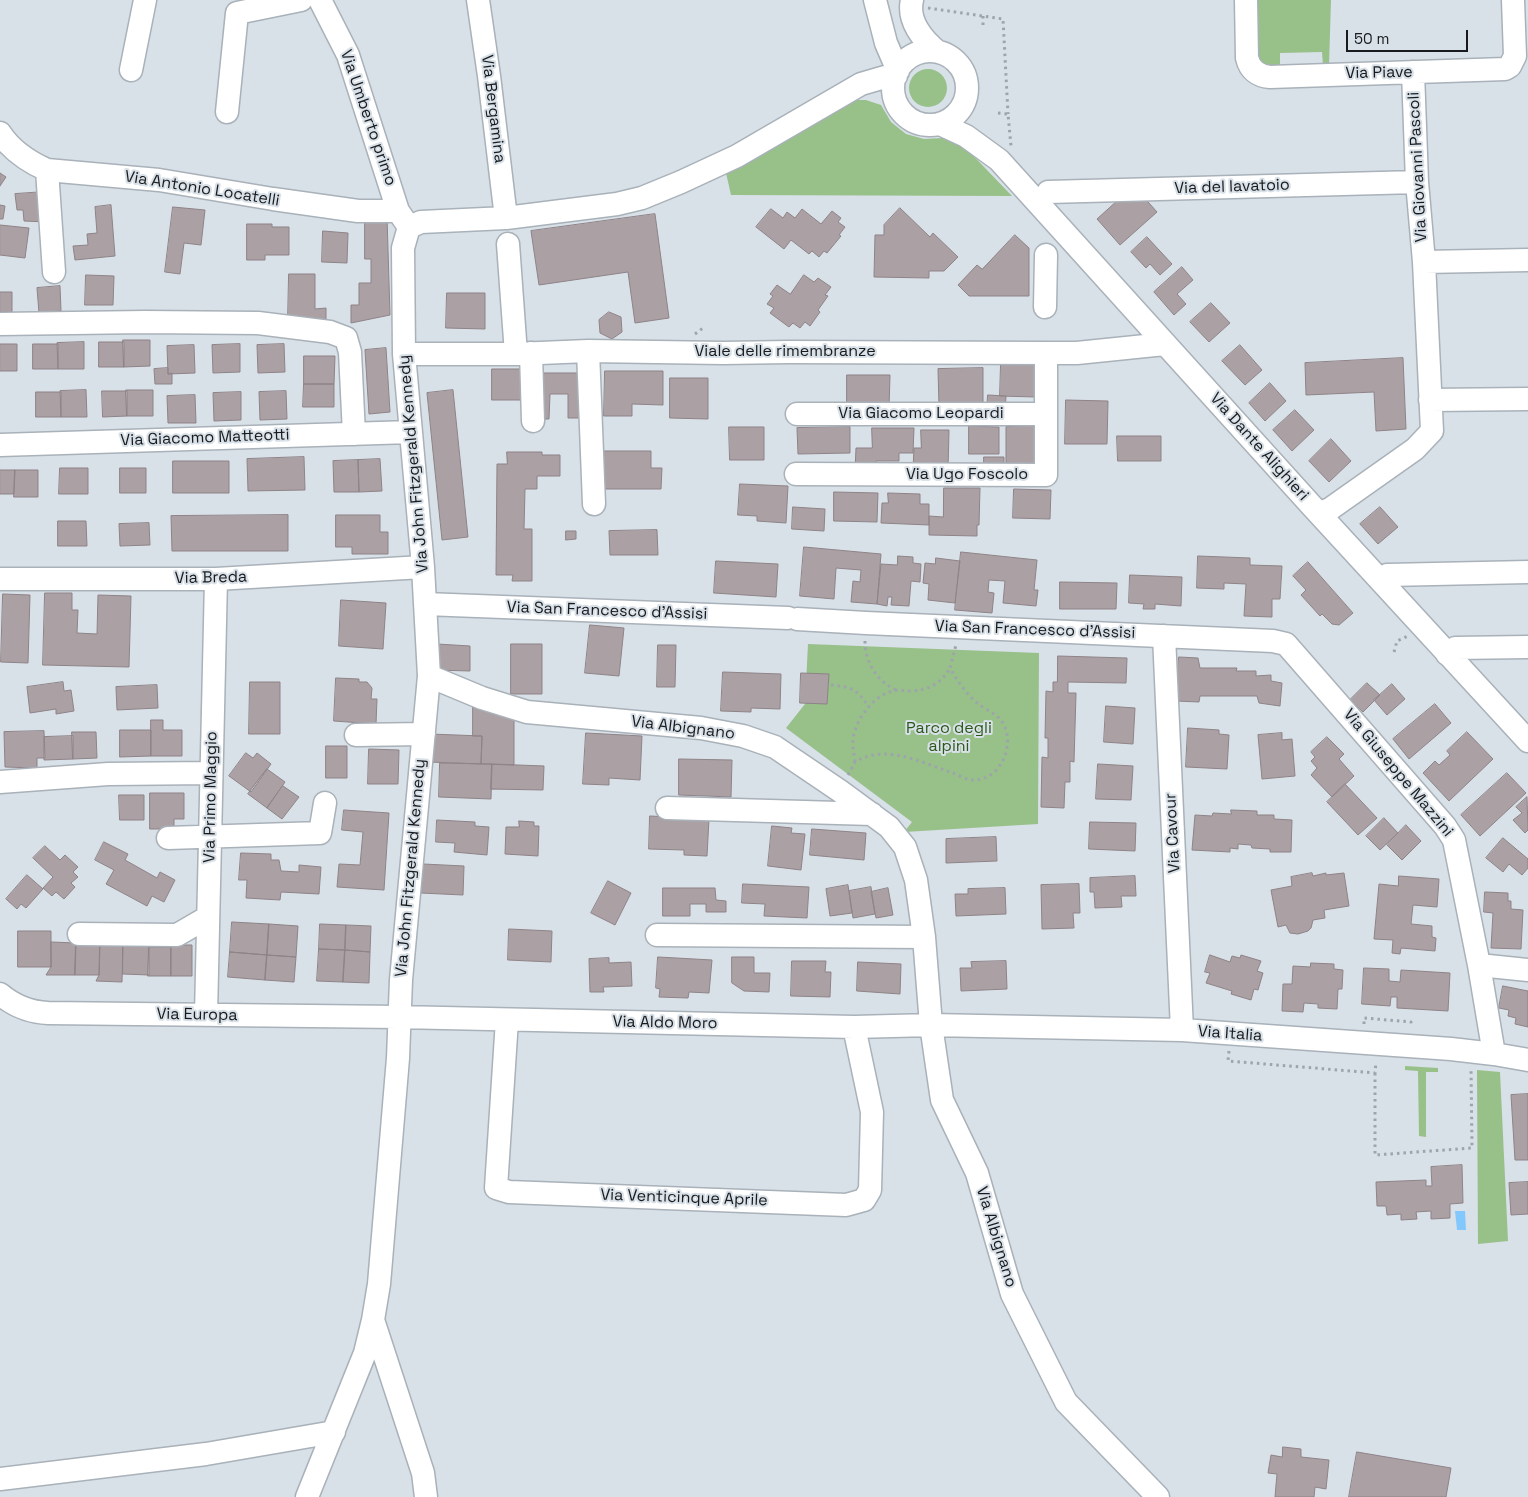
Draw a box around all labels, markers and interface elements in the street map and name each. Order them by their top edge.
scale bar [1348,20,1470,52]
text: 50 m [1354,29,1389,48]
street label: Via Umberto primo [336,48,400,188]
street label: Via Bergamina [477,54,509,164]
street label: Via Piave [1345,63,1413,83]
street label: Via Giovanni Pascoli [1404,91,1432,243]
street label: Via Antonio Locatelli [123,167,281,211]
street label: Via del lavatoio [1174,175,1290,199]
street label: Viale delle rimembranze [694,342,876,362]
street label: Via John Fitzgerald Kennedy [395,354,433,574]
street label: Via Dante Alighieri [1206,389,1312,505]
street label: Via Giacomo Leopardi [838,404,1004,424]
street label: Via Giacomo Matteotti [120,425,290,451]
street label: Via Ugo Foscolo [906,465,1028,485]
street label: Via Breda [175,568,247,588]
street label: Via San Francesco d'Assisi [506,598,708,624]
street label: Via San Francesco d'Assisi [934,617,1136,643]
street label: Via Giuseppe Mazzini [1339,705,1457,841]
street label: Via Albignano [630,712,736,744]
park label: Parco degli alpini [906,719,992,757]
street label: Via Primo Maggio [200,731,222,863]
street label: Via John Fitzgerald Kennedy [392,758,430,978]
street label: Via Cavour [1161,792,1185,874]
street label: Via Europa [156,1005,238,1025]
street label: Via Aldo Moro [612,1012,718,1034]
street label: Via Italia [1197,1022,1263,1046]
street label: Via Albignano [972,1184,1020,1290]
street label: Via Venticinque Aprile [600,1185,768,1211]

